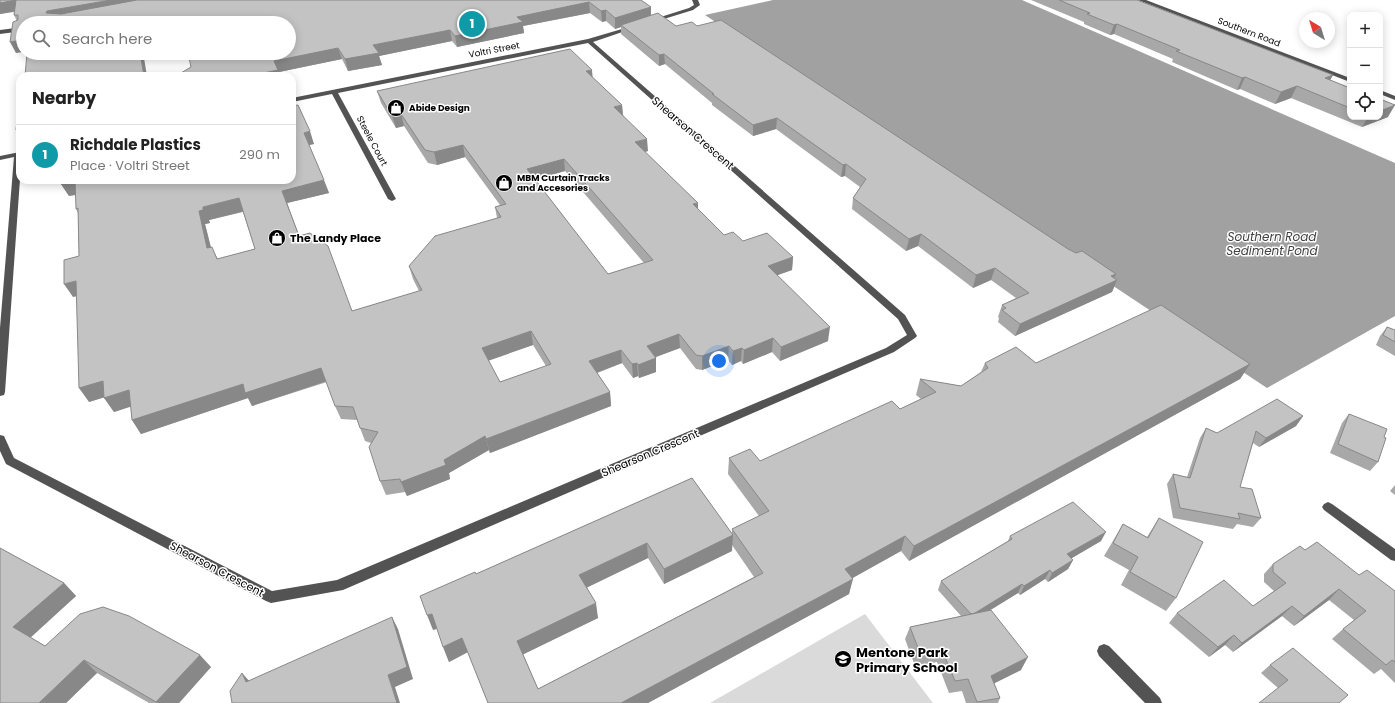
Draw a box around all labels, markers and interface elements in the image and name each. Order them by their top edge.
pin: 1 [459,9,485,39]
north arrow [1299,12,1335,48]
map controls [1347,12,1383,120]
button: + [1347,12,1383,48]
street label: Southern Road [1216,15,1282,49]
search box [16,16,296,60]
icon: search [30,27,52,49]
text: Search here [62,28,152,49]
street label: Voltri Street [467,39,521,61]
button: − [1347,48,1383,84]
button: locate [1347,84,1383,120]
text: Nearby [32,86,96,110]
street label: Shearson Crescent [648,93,738,173]
shop icon: Abide Design [386,98,406,118]
place label: Abide Design [409,102,470,114]
street label: Steele Court [354,114,390,168]
text: Richdale Plastics [70,134,201,155]
text: 1 [43,145,47,164]
text: 290 m [239,145,280,164]
text: Place · Voltri Street [70,156,190,175]
place label: MBM Curtain Tracks and Accesories [517,172,610,194]
shop icon: MBM Curtain Tracks and Accesories [494,173,514,193]
shop icon: The Landy Place [267,228,287,248]
water label: Southern Road Sediment Pond [1226,228,1319,259]
place label: The Landy Place [290,230,381,246]
your location [709,351,729,371]
street label: Shearson Crescent [599,425,701,481]
street label: Shearson Crescent [167,537,267,601]
place label: Mentone Park Primary School [856,643,958,677]
school or university icon: Mentone Park Primary School [833,649,853,669]

